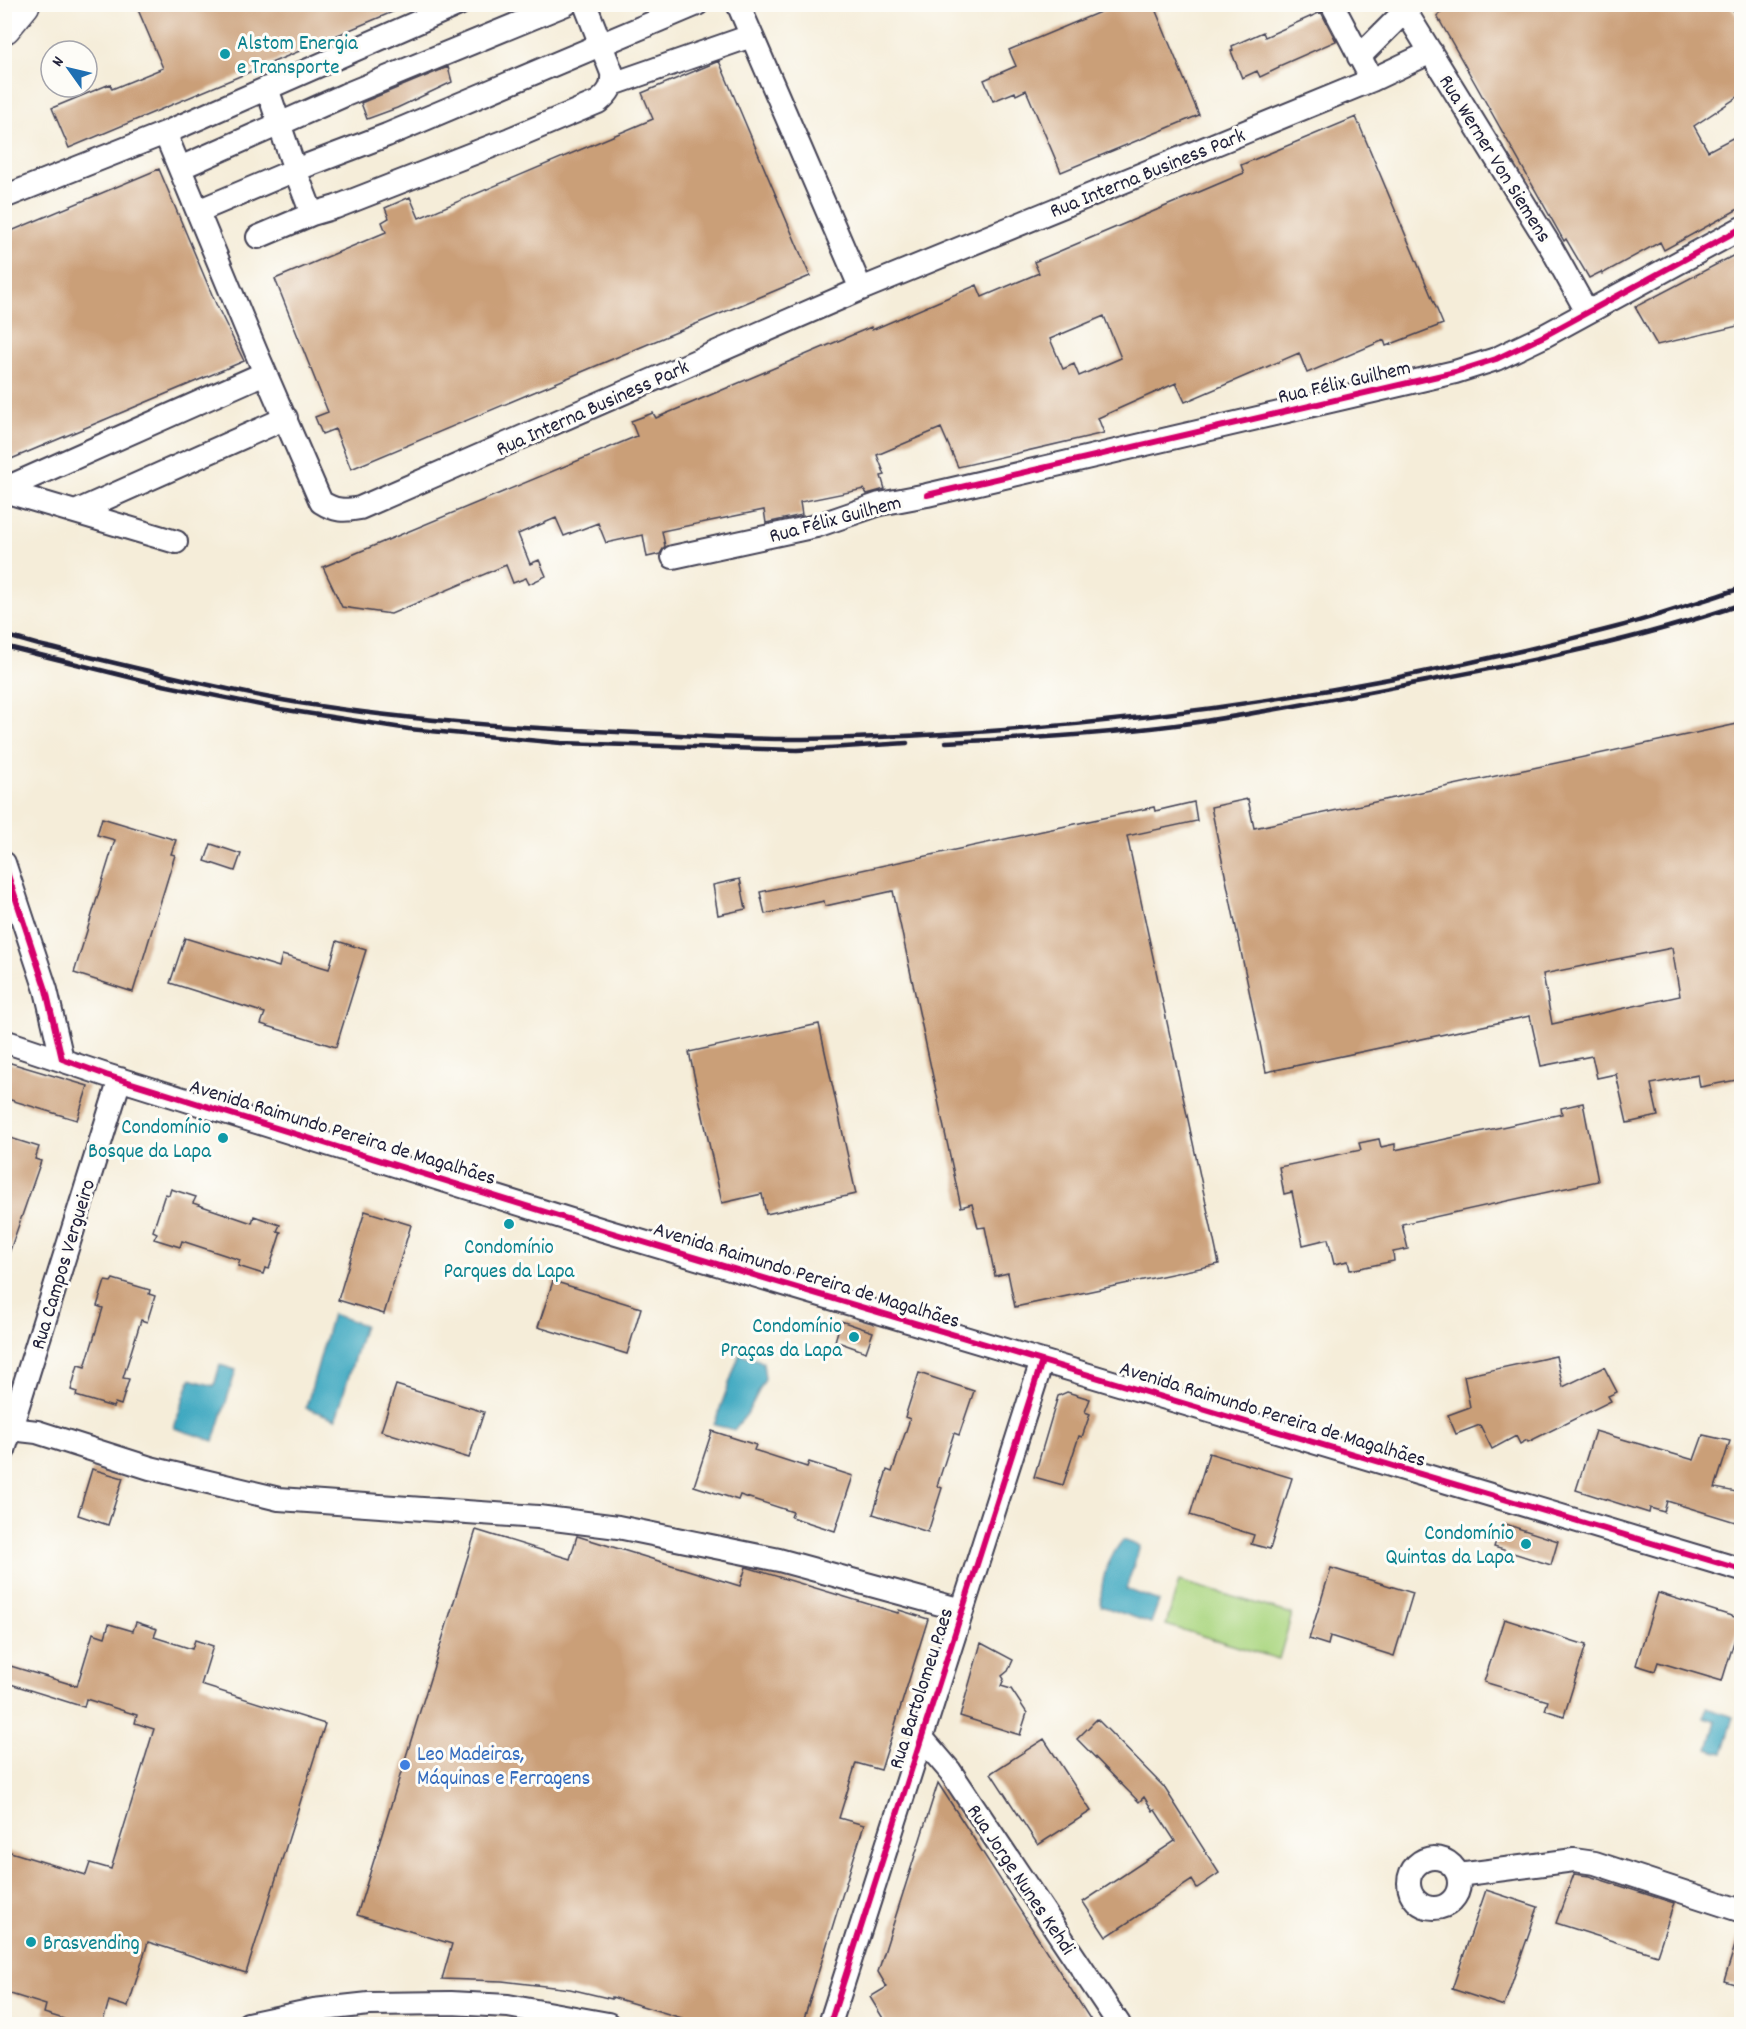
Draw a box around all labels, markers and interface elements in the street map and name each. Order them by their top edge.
place label: Alstom Energia e Transporte [237,30,359,84]
north arrow [39,39,99,99]
marker: Alstom Energia e Transporte [218,47,232,61]
text: N [47,52,70,72]
street label: Rua Werner Von Siemens [1430,70,1557,249]
street label: Rua Interna Business Park [1046,122,1250,228]
street label: Rua Interna Business Park [492,354,694,466]
street label: Rua Félix Guilhem [1275,354,1414,414]
street label: Rua Félix Guilhem [766,489,905,553]
street label: Avenida Raimundo Pereira de Magalhães [185,1073,499,1195]
place label: Condomínio Bosque da Lapa [88,1114,212,1168]
marker: Condomínio Bosque da Lapa [216,1131,230,1145]
street label: Rua Campos Vergueiro [25,1176,105,1354]
street label: Avenida Raimundo Pereira de Magalhães [649,1216,963,1338]
marker: Condomínio Parques da Lapa [502,1217,516,1231]
place label: Condomínio Parques da Lapa [444,1234,576,1288]
place label: Condomínio Praças da Lapa [720,1313,843,1367]
marker: Condomínio Praças da Lapa [847,1330,861,1344]
street label: Avenida Raimundo Pereira de Magalhães [1115,1355,1429,1477]
place label: Condomínio Quintas da Lapa [1385,1520,1515,1574]
marker: Condomínio Quintas da Lapa [1519,1537,1533,1551]
street label: Rua Bartolomeu Paes [883,1604,963,1773]
place label: Leo Madeiras, Máquinas e Ferragens [417,1741,590,1795]
marker: Leo Madeiras, Máquinas e Ferragens [398,1758,412,1772]
street label: Rua Jorge Nunes Kehdi [958,1799,1081,1962]
place label: Brasvending [43,1930,140,1960]
marker: Brasvending [24,1935,38,1949]

